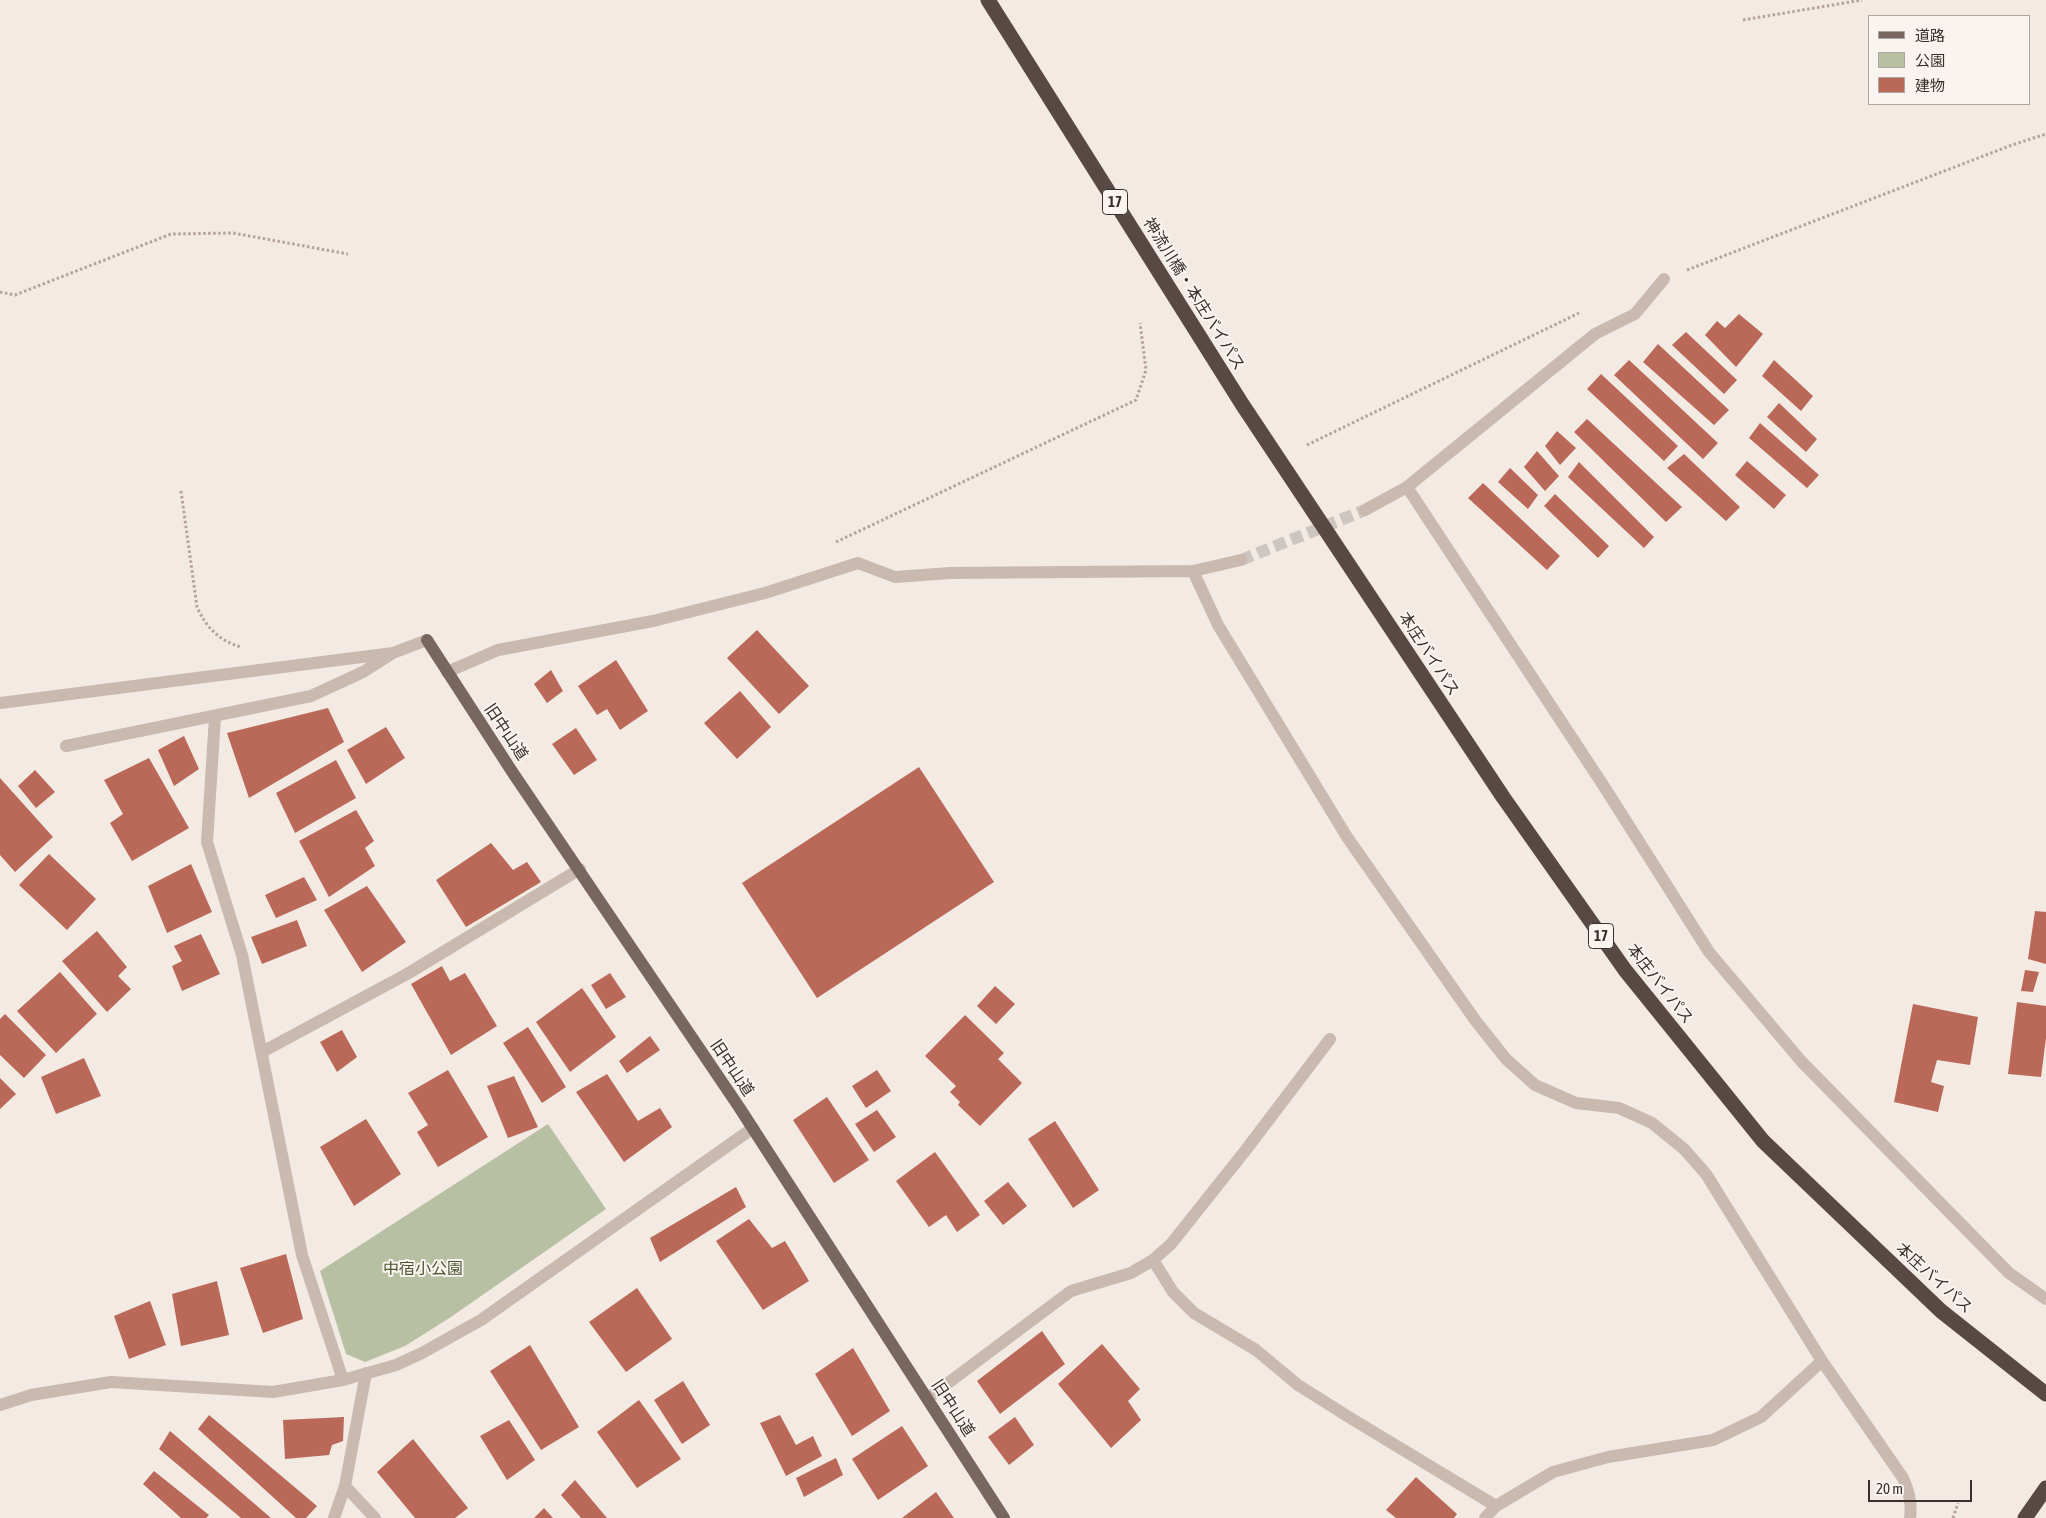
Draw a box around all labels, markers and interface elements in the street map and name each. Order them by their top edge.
legend [1868,15,2031,105]
text: 道路 [1915,27,1945,44]
text: 公園 [1915,52,1945,69]
text: 建物 [1915,77,1945,94]
road number: 17 [1102,190,1128,214]
street label: 神流川橋・本庄バイパス [1139,214,1249,374]
street label: 本庄バイパス [1395,609,1463,699]
street label: 旧中山道 [480,700,532,764]
road number: 17 [1588,924,1614,948]
street label: 本庄バイパス [1623,940,1697,1028]
street label: 旧中山道 [706,1036,758,1100]
street label: 本庄バイパス [1892,1239,1976,1317]
park label: 中宿小公園 [383,1259,463,1279]
street label: 旧中山道 [928,1376,978,1440]
scale bar [1871,1470,1975,1502]
text: 20 m [1876,1480,1903,1497]

